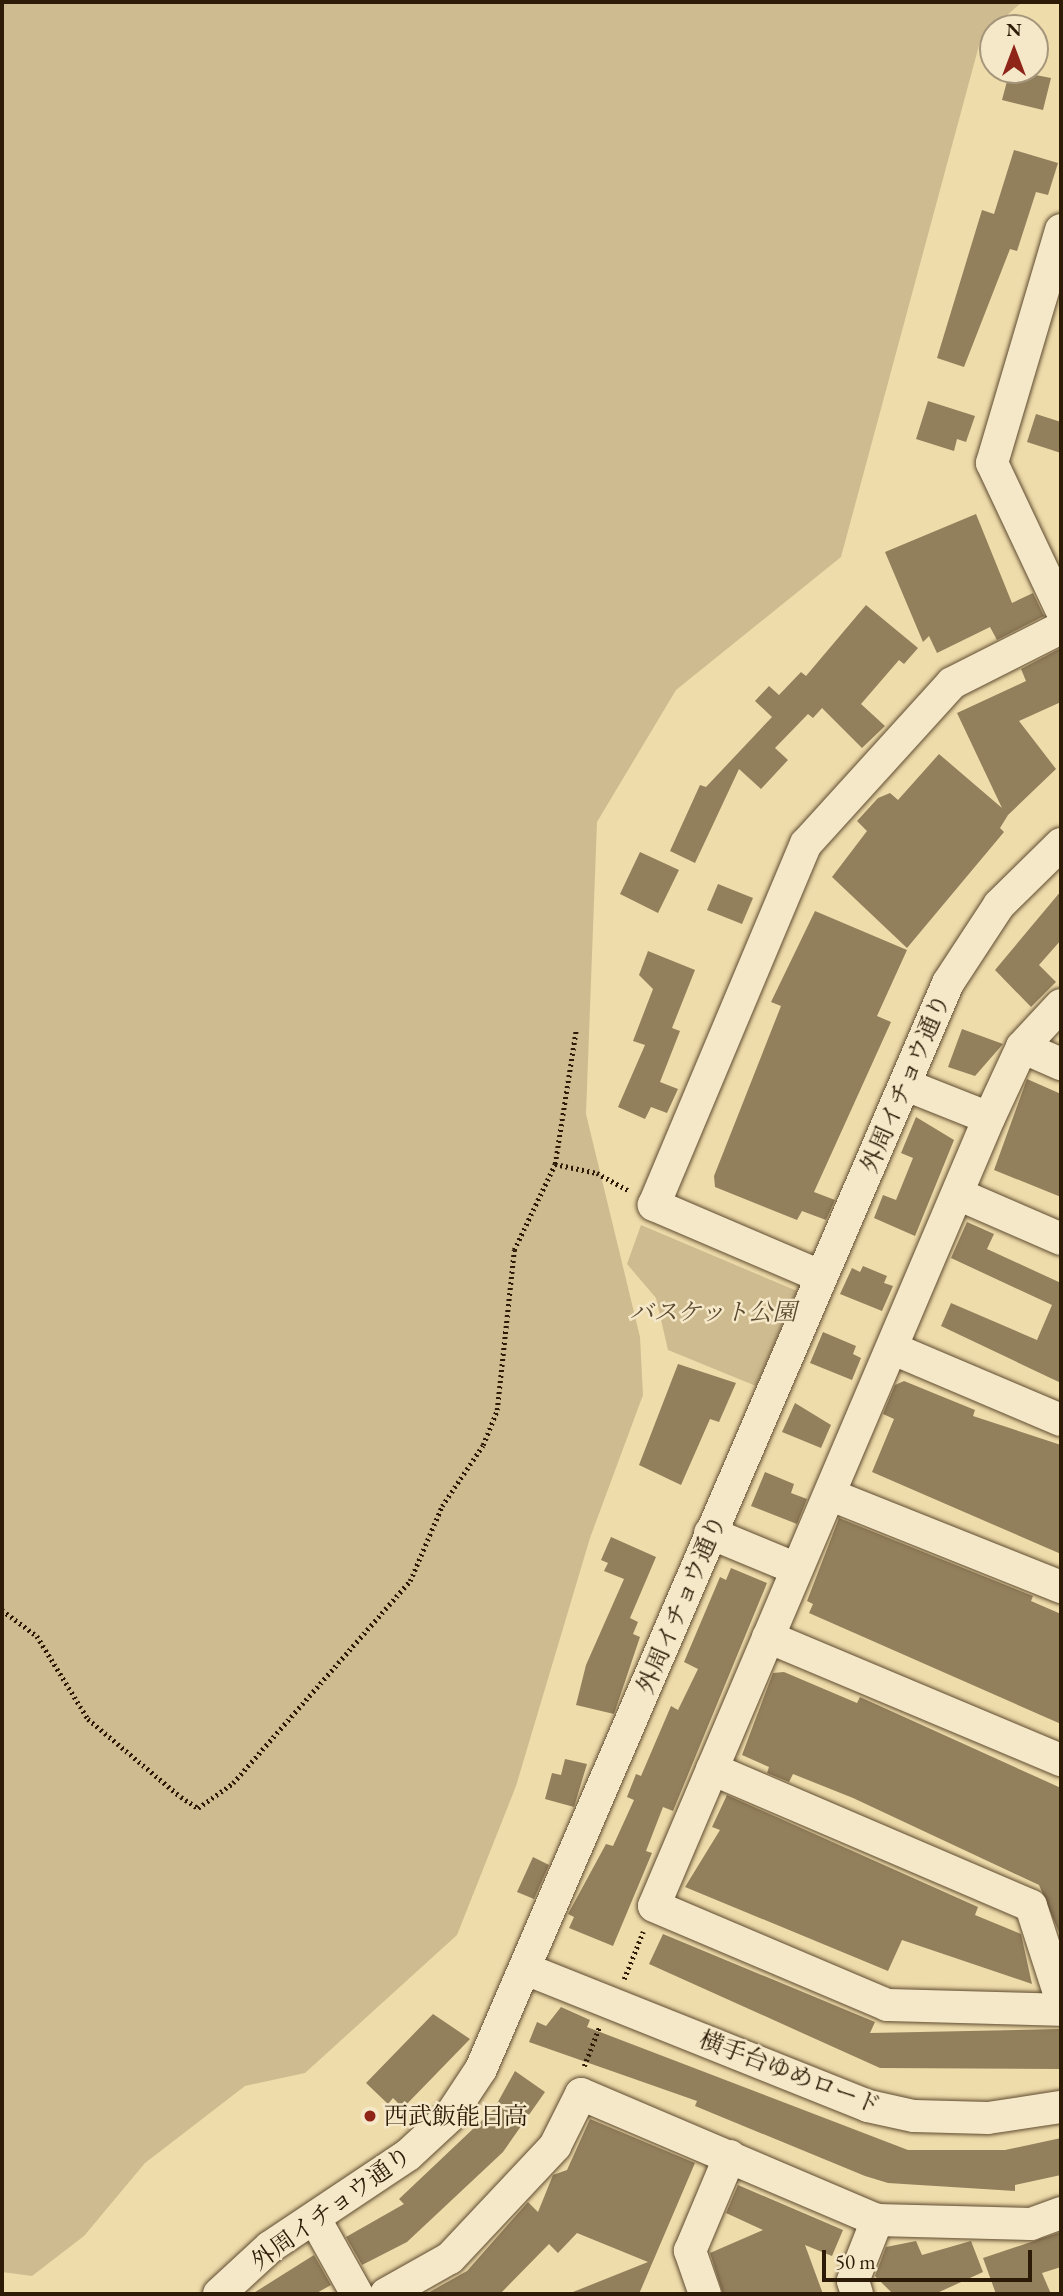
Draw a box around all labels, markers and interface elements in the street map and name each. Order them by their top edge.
north arrow [979,14,1049,84]
text: N [1006,17,1022,42]
street label: 外周イチョウ通り [854,989,956,1177]
park label: バスケット公園 [629,1298,797,1326]
street label: 外周イチョウ通り [630,1510,732,1698]
street label: 横手台ゆめロード [695,2024,885,2120]
place label: 西武飯能日高 [384,2102,528,2130]
marker: 西武飯能日高 [362,2108,378,2124]
street label: 外周イチョウ通り [245,2140,417,2276]
scale bar [825,2236,1035,2280]
text: 50 m [835,2248,876,2275]

